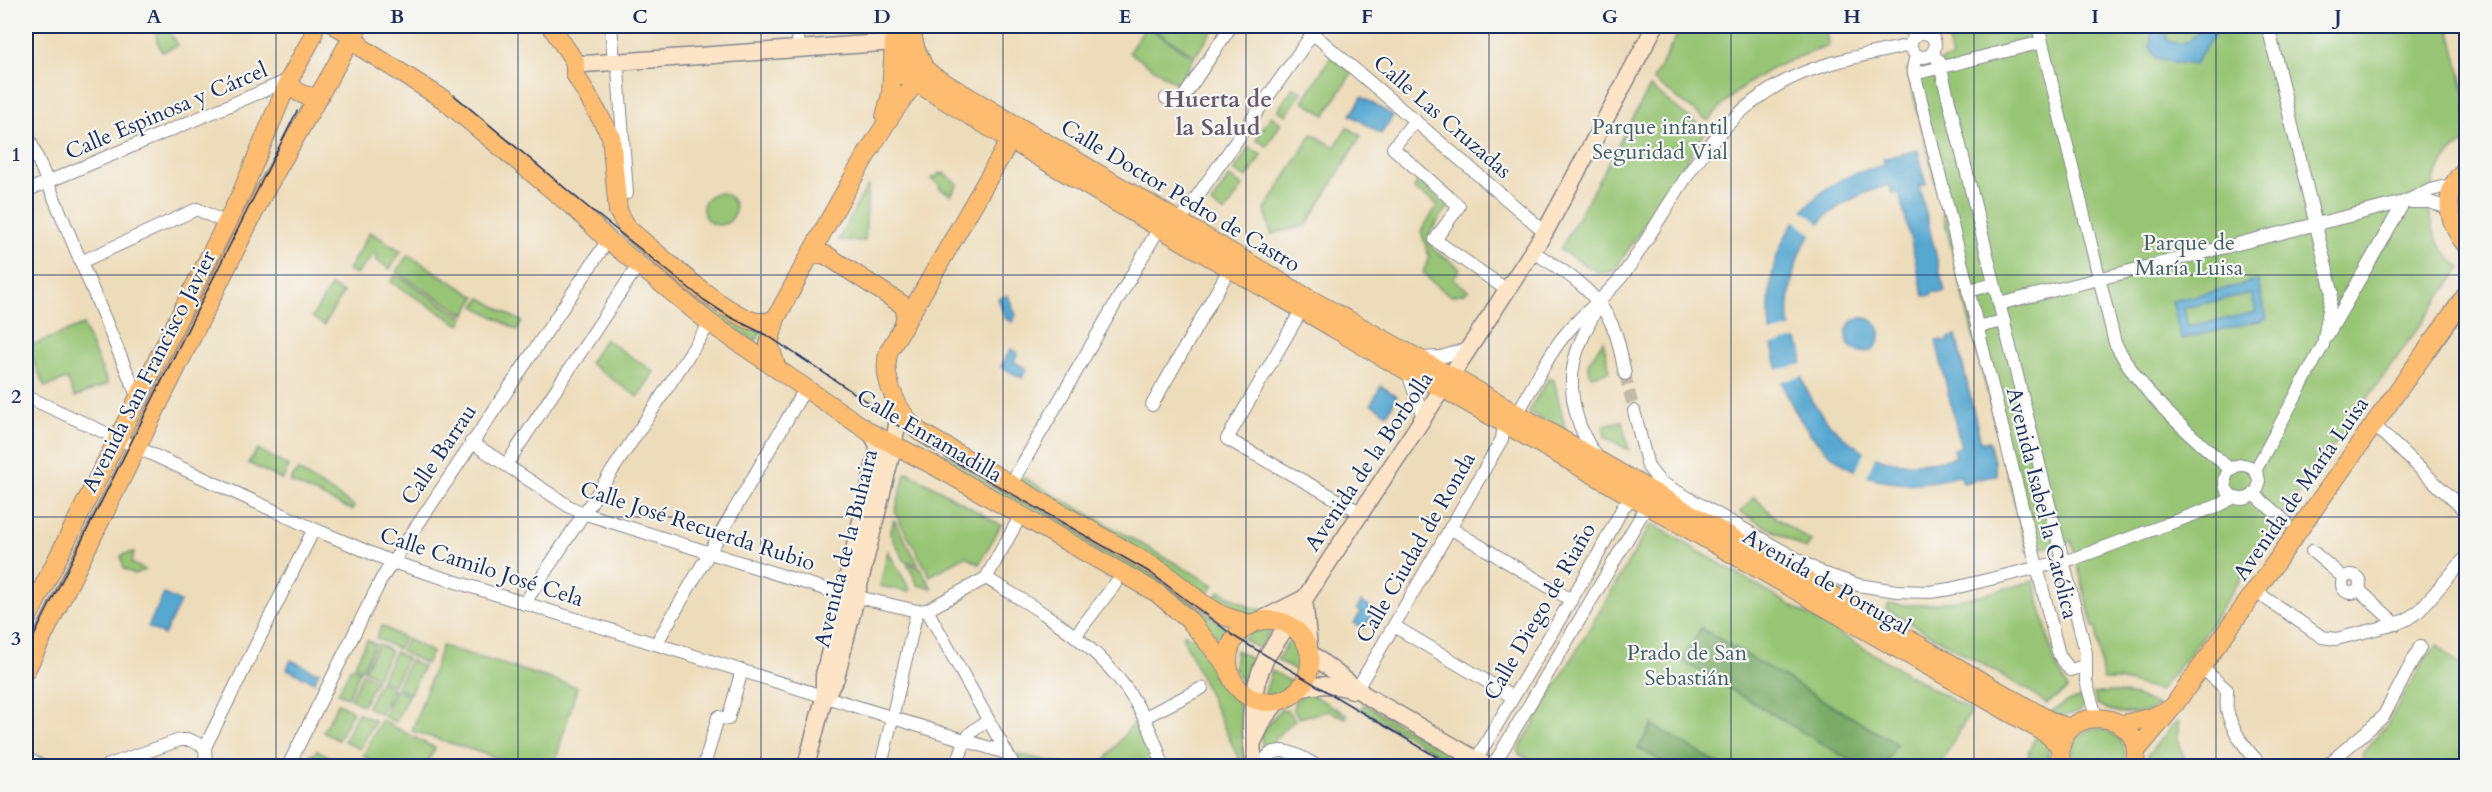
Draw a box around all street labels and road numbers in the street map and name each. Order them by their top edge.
street label: Calle Las Cruzadas [1367,48,1518,185]
street label: Calle Espinosa y Cárcel [61,55,272,167]
street label: Calle Doctor Pedro de Castro [1055,112,1306,280]
street label: Avenida San Francisco Javier [75,244,223,498]
street label: Avenida de la Borbolla [1298,366,1440,557]
street label: Calle Enramadilla [851,382,1008,490]
street label: Avenida Isabel la Católica [1999,384,2085,623]
street label: Avenida de María Luisa [2226,390,2376,587]
street label: Calle Barrau [394,398,484,511]
street label: Avenida de la Buhaira [807,445,885,651]
street label: Calle Ciudad de Ronda [1349,446,1483,648]
street label: Calle José Recuerda Rubio [576,474,819,578]
street label: Calle Diego de Riaño [1477,517,1603,706]
street label: Calle Camilo José Cela [376,520,588,614]
street label: Avenida de Portugal [1737,521,1916,642]

